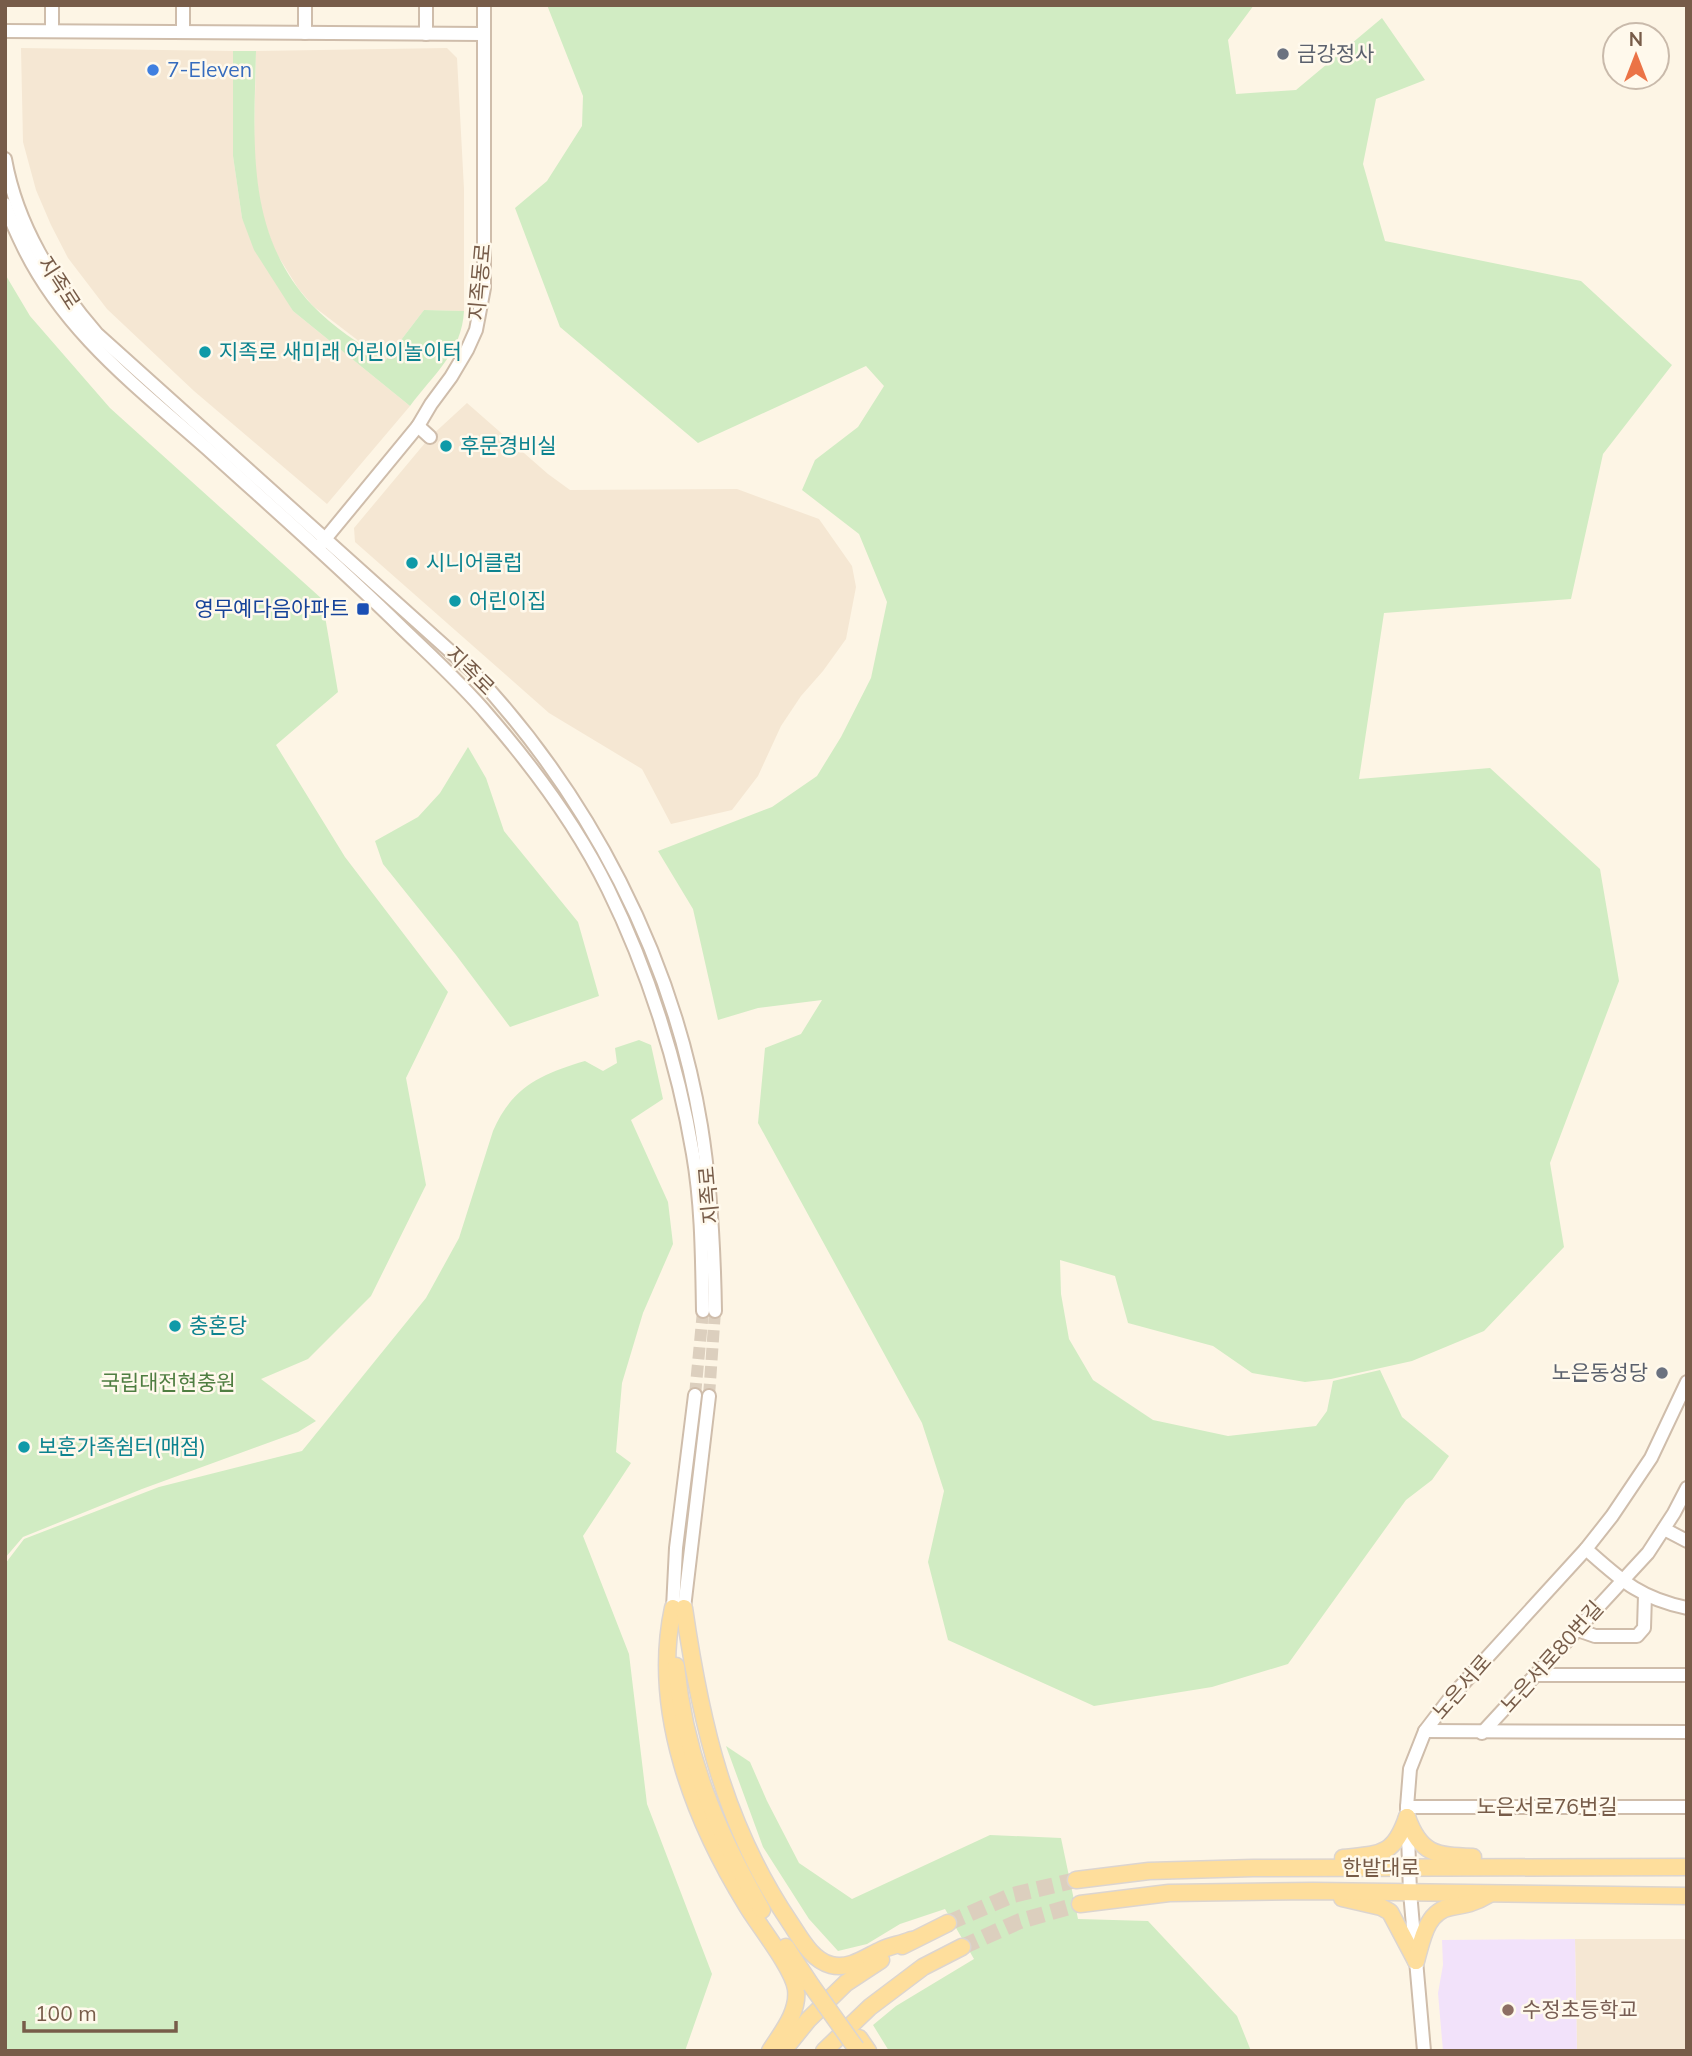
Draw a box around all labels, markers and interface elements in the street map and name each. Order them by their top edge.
north arrow [1601,21,1671,91]
text: N [1629,27,1643,51]
place label: 금강정사 [1297,40,1374,66]
marker: 금강정사 [1275,46,1291,62]
place label: 7-Eleven [167,56,252,82]
marker: 7-Eleven [145,62,161,78]
street label: 지족동로 [463,242,495,322]
street label: 지족로 [33,251,87,314]
place label: 지족로 새미래 어린이놀이터 [219,338,462,364]
marker: 지족로 새미래 어린이놀이터 [197,344,213,360]
place label: 후문경비실 [460,432,557,458]
marker: 후문경비실 [438,438,454,454]
place label: 시니어클럽 [426,549,523,575]
marker: 시니어클럽 [404,555,420,571]
place label: 어린이집 [469,587,546,613]
marker: 어린이집 [447,593,463,609]
place label: 영무예다음아파트 [194,595,349,621]
marker: 영무예다음아파트 [355,601,371,617]
street label: 지족로 [441,641,500,700]
street label: 지족로 [693,1165,723,1225]
place label: 충혼당 [189,1312,247,1338]
marker: 충혼당 [167,1318,183,1334]
place label: 노은동성당 [1551,1359,1648,1385]
marker: 노은동성당 [1654,1365,1670,1381]
park label: 국립대전현충원 [100,1369,236,1395]
place label: 보훈가족쉼터(매점) [38,1433,206,1459]
marker: 보훈가족쉼터(매점) [16,1439,32,1455]
street label: 노은서로80번길 [1494,1595,1608,1717]
street label: 노은서로 [1426,1649,1496,1724]
street label: 노은서로76번길 [1476,1793,1618,1819]
street label: 한밭대로 [1342,1854,1420,1880]
scale bar [24,1990,177,2034]
place label: 수정초등학교 [1522,1996,1638,2022]
text: 100 m [35,2000,97,2026]
marker: 수정초등학교 [1500,2002,1516,2018]

